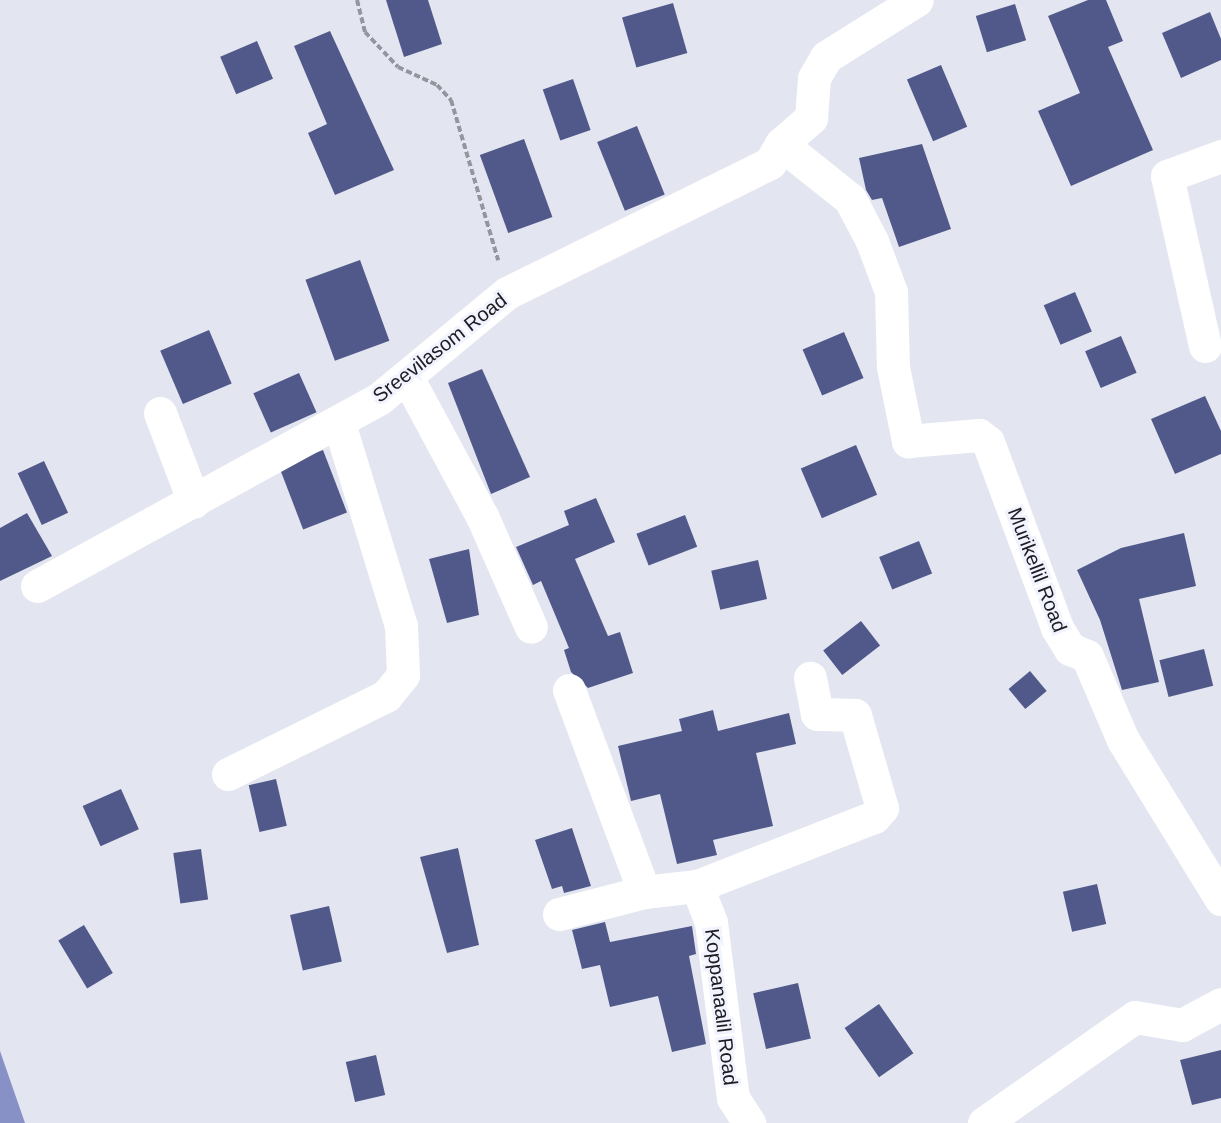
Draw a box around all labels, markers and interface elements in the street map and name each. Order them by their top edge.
street label: Sreevilasom Road [368,288,512,408]
street label: Murikellil Road [1002,504,1072,636]
street label: Koppanaalil Road [699,927,743,1087]

